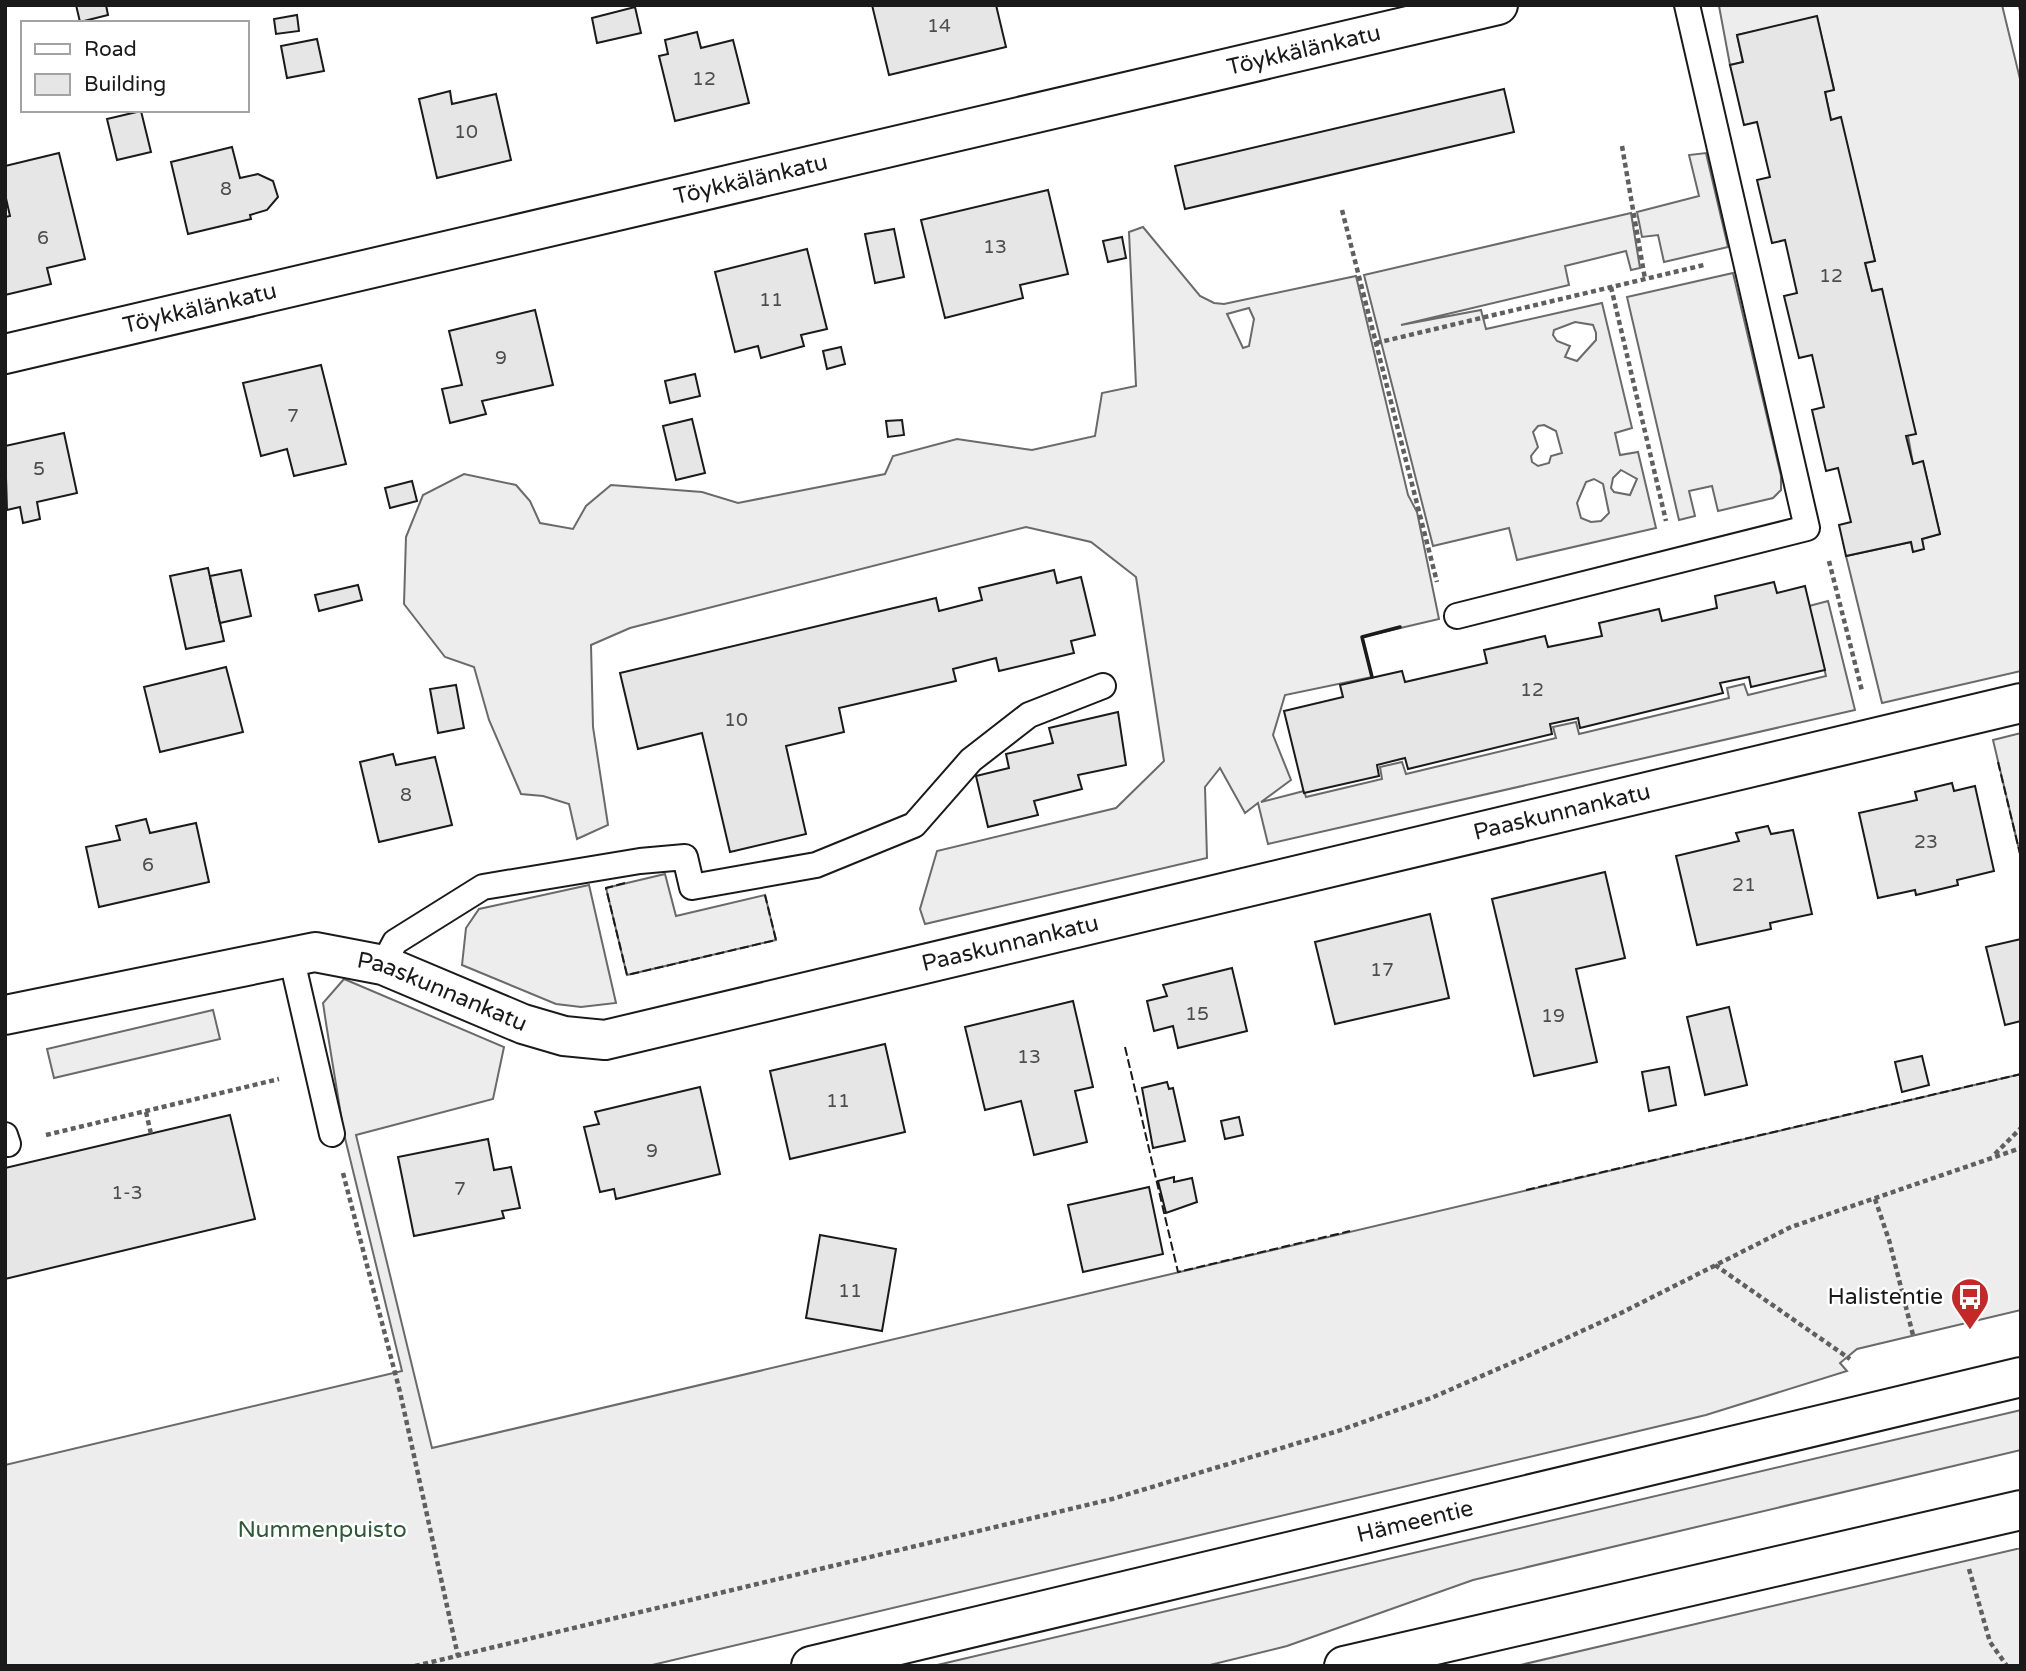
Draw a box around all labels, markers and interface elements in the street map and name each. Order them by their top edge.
house number: 14 [927,15,951,37]
street label: Töykkälänkatu [1224,19,1384,82]
legend [21,21,248,112]
text: Road [84,37,137,62]
house number: 12 [692,68,716,90]
text: Building [84,72,166,97]
house number: 10 [454,121,478,143]
street label: Töykkälänkatu [671,148,831,211]
house number: 8 [220,178,232,200]
house number: 6 [37,227,49,249]
house number: 13 [983,236,1007,258]
house number: 12 [1819,265,1843,287]
street label: Töykkälänkatu [120,277,279,340]
house number: 11 [759,289,783,311]
house number: 9 [495,347,507,369]
house number: 7 [287,405,299,427]
house number: 5 [33,458,45,480]
house number: 12 [1520,679,1544,701]
house number: 10 [724,709,748,731]
street label: Paaskunnankatu [1471,778,1653,847]
house number: 8 [400,784,412,806]
house number: 23 [1914,831,1938,853]
house number: 6 [142,854,154,876]
house number: 21 [1732,874,1756,896]
street label: Paaskunnankatu [919,909,1102,978]
street label: Paaskunnankatu [355,946,531,1038]
house number: 17 [1370,959,1394,981]
house number: 15 [1185,1003,1209,1025]
house number: 19 [1541,1005,1565,1027]
house number: 13 [1017,1046,1041,1068]
house number: 11 [826,1090,850,1112]
house number: 9 [646,1140,658,1162]
house number: 7 [454,1178,466,1200]
house number: 1-3 [111,1182,143,1204]
bus stop icon: Halistentie [1949,1276,1991,1331]
house number: 11 [838,1280,862,1302]
place label: Halistentie [1827,1283,1943,1311]
street label: Hämeentie [1354,1494,1476,1549]
park label: Nummenpuisto [237,1516,407,1544]

